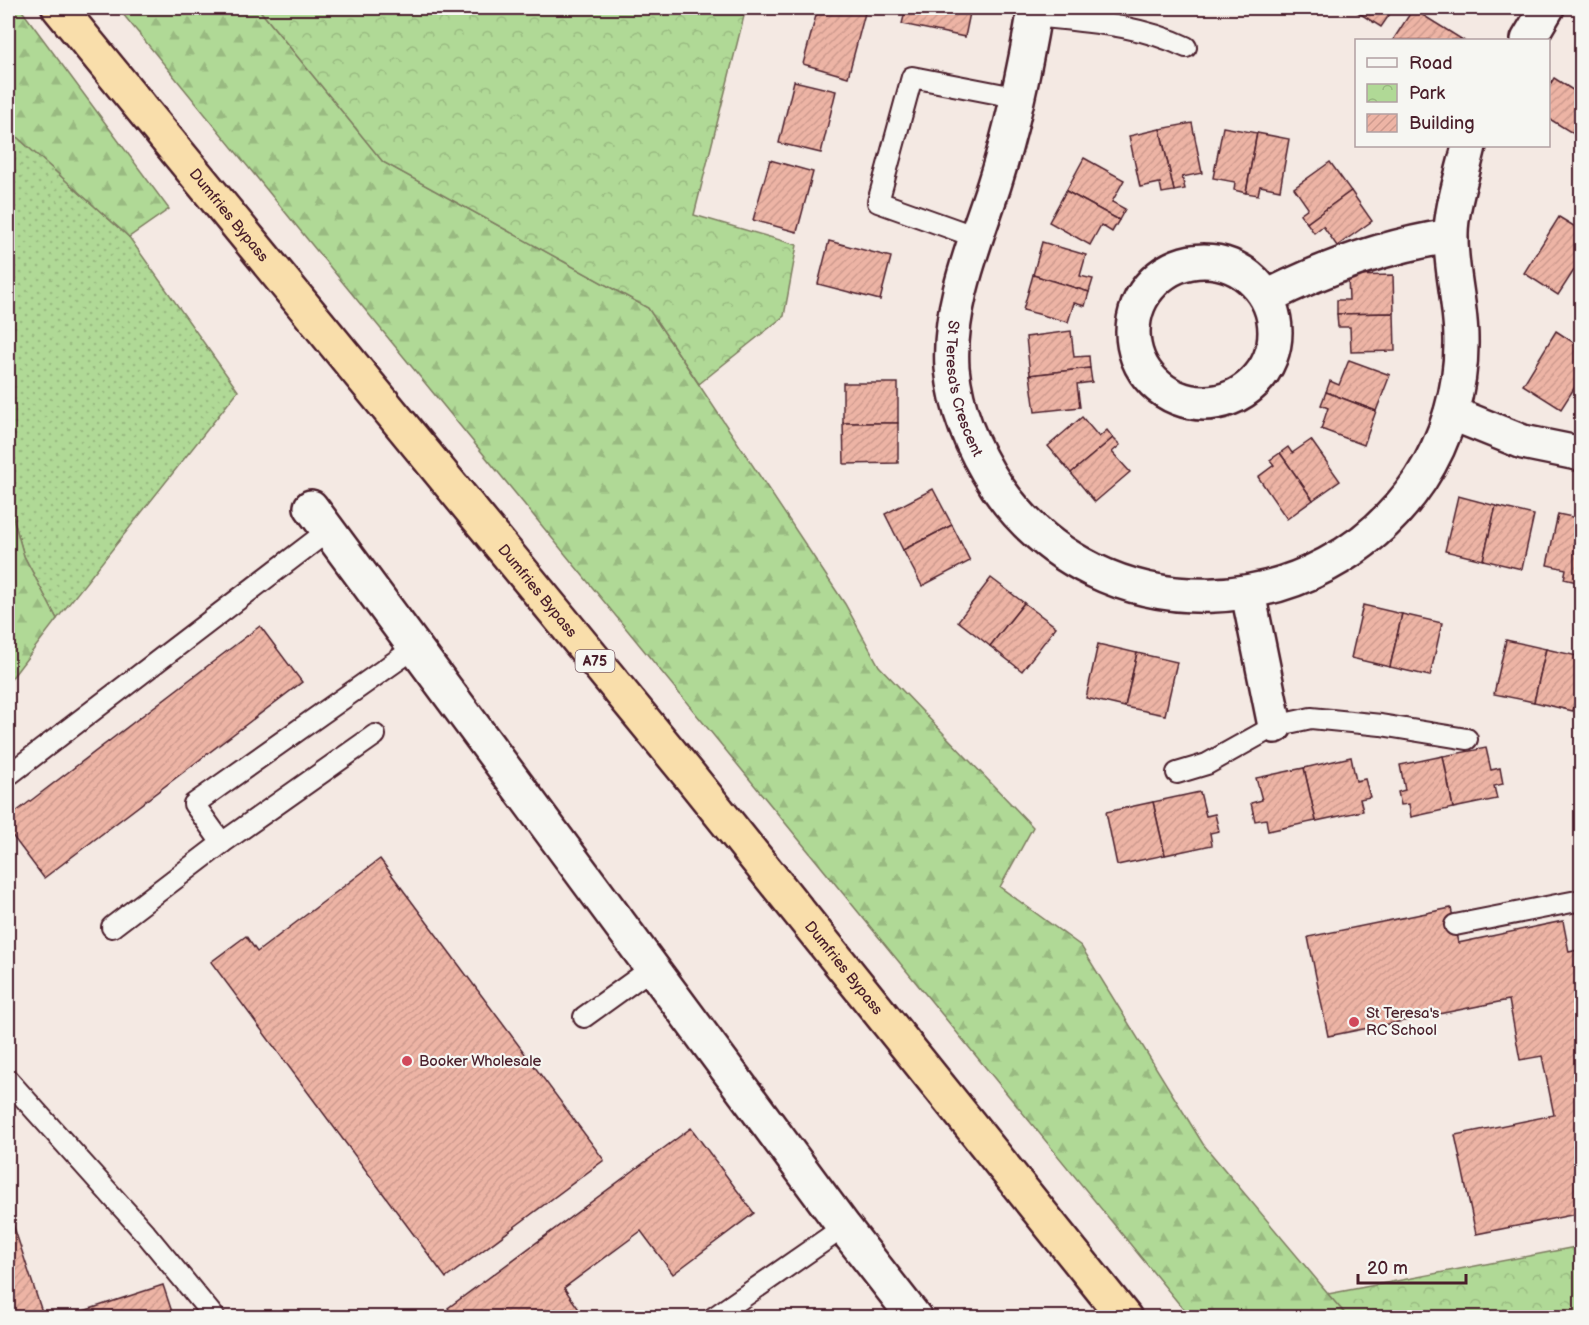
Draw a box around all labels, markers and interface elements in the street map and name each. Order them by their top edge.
legend [1355,39,1550,147]
text: Road [1409,53,1453,74]
text: Park [1409,83,1445,104]
text: Building [1409,113,1475,134]
street label: Dumfries Bypass [185,165,273,266]
street label: St Teresa's Crescent [942,319,987,460]
street label: Dumfries Bypass [494,540,582,642]
road number: A75 [576,650,614,672]
street label: Dumfries Bypass [801,917,888,1019]
place label: St Teresa's RC School [1366,1004,1440,1040]
marker: St Teresa's RC School [1347,1015,1361,1029]
place label: Booker Wholesale [419,1052,541,1071]
marker: Booker Wholesale [400,1054,414,1068]
scale bar [1358,1247,1466,1285]
text: 20 m [1367,1258,1408,1279]

